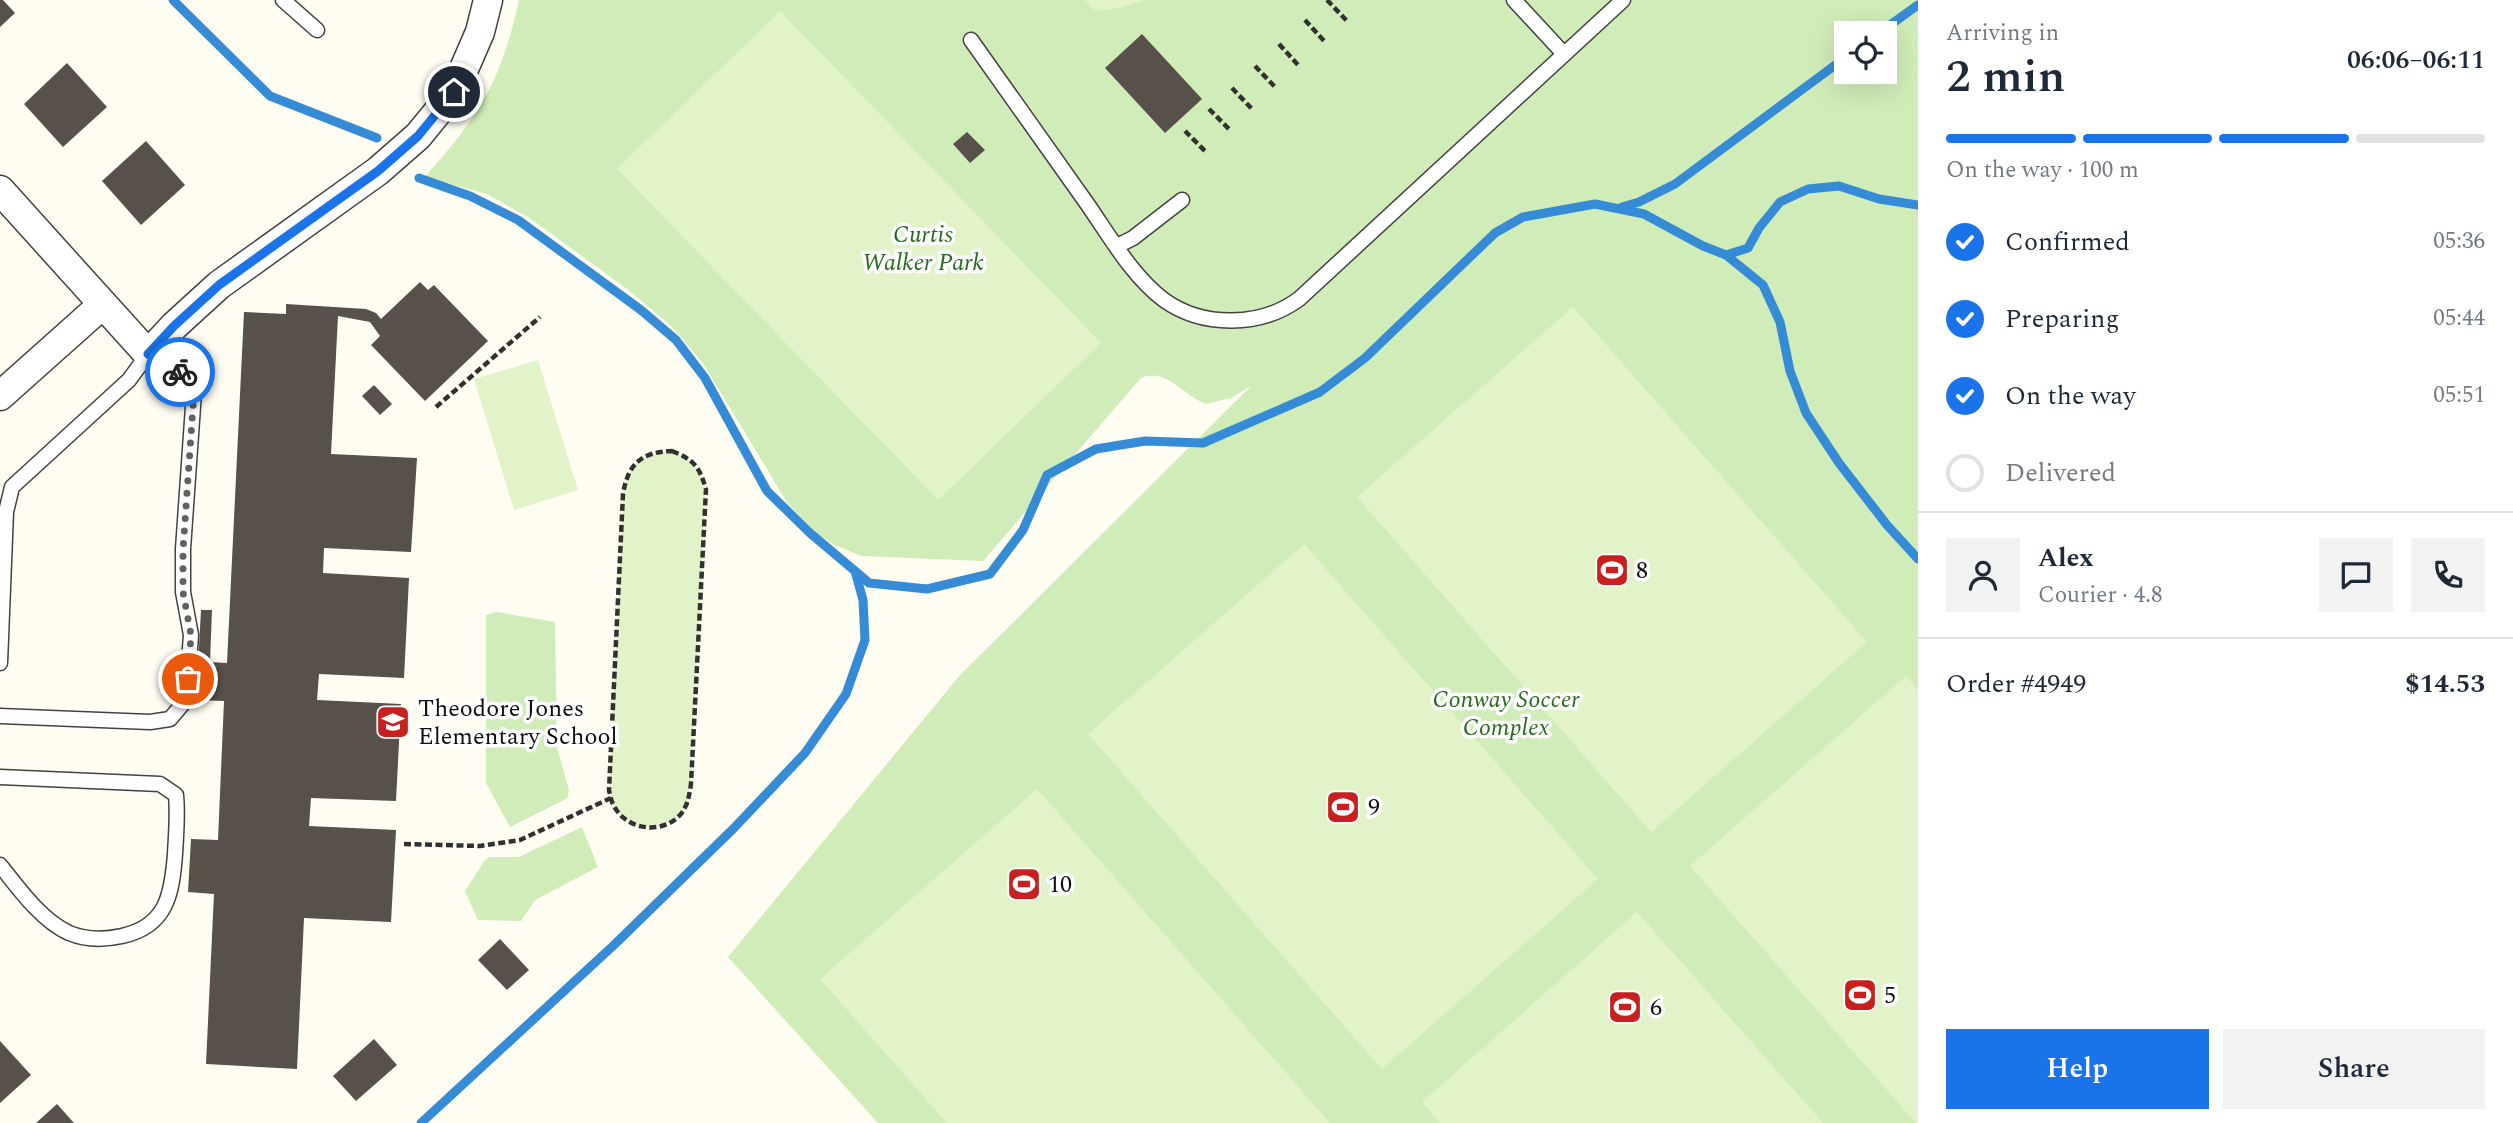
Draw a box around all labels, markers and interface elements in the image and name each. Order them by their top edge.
text: Arriving in [1946,16,2059,51]
map controls [1834,21,1897,84]
button: locate [1834,21,1897,84]
text: 06:06–06:11 [2347,40,2485,80]
text: 2 min [1946,42,2065,112]
pin [424,62,484,122]
icon: home [435,73,473,111]
text: On the way · 100 m [1946,153,2139,188]
park label: Curtis Walker Park [862,217,984,281]
text: Confirmed [2005,222,2130,262]
icon: check [1946,223,1984,261]
text: 05:36 [2433,224,2485,259]
text: Preparing [2005,299,2119,339]
icon: check [1946,300,1984,338]
text: 05:44 [2433,301,2485,336]
courier [145,337,215,407]
icon: bike [161,353,199,391]
text: On the way [2005,376,2136,416]
icon: check [1946,377,1984,415]
text: 05:51 [2433,378,2485,413]
text: Delivered [2005,453,2116,493]
button: person [1946,538,2020,612]
text: Alex [2038,538,2093,578]
button: chat [2319,538,2393,612]
button: phone [2411,538,2485,612]
sports icon: 8 [1593,551,1631,589]
place label: 8 [1636,553,1648,589]
text: Courier · 4.8 [2038,578,2163,613]
pin [158,649,218,709]
icon: bag [169,660,207,698]
text: Order #4949 [1946,664,2086,704]
text: $14.53 [2405,664,2485,704]
park label: Conway Soccer Complex [1432,682,1580,746]
place label: Theodore Jones Elementary School [418,691,618,755]
school or university icon: Theodore Jones Elementary School [374,703,412,741]
sports icon: 9 [1324,788,1362,826]
place label: 9 [1368,790,1380,826]
sports icon: 10 [1005,865,1043,903]
place label: 10 [1048,867,1072,903]
sports icon: 5 [1841,976,1879,1014]
place label: 5 [1884,978,1896,1014]
sports icon: 6 [1606,988,1644,1026]
place label: 6 [1650,990,1662,1026]
button: Help [1946,1029,2209,1109]
button: Share [2223,1029,2485,1109]

